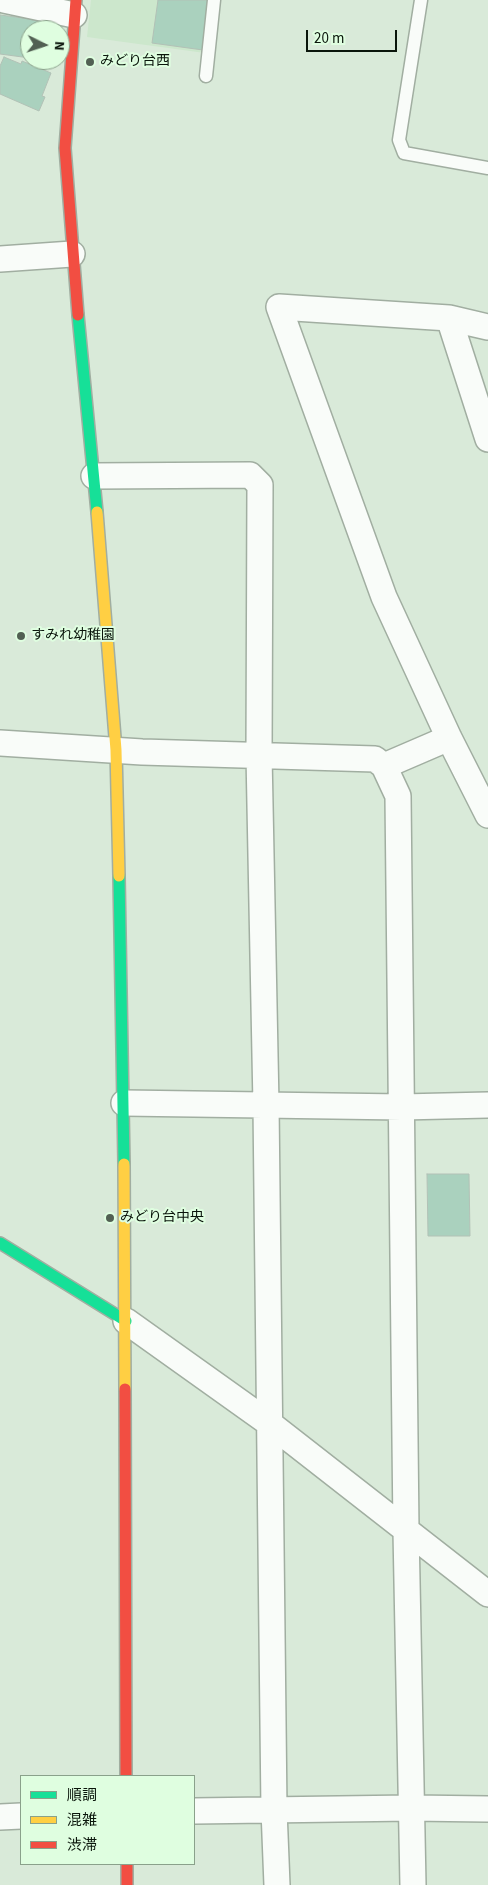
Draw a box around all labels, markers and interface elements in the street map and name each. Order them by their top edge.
north arrow [20,20,70,70]
scale bar [308,20,399,52]
text: 20 m [314,28,344,49]
text: N [49,41,69,51]
place label: みどり台西 [100,54,170,70]
marker: みどり台西 [84,56,96,68]
place label: すみれ幼稚園 [31,628,115,644]
marker: すみれ幼稚園 [15,630,27,642]
place label: みどり台中央 [120,1210,204,1226]
marker: みどり台中央 [104,1212,116,1224]
legend [20,1775,195,1865]
text: 順調 [67,1785,97,1806]
text: 混雑 [67,1810,97,1831]
text: 渋滞 [67,1835,97,1856]

